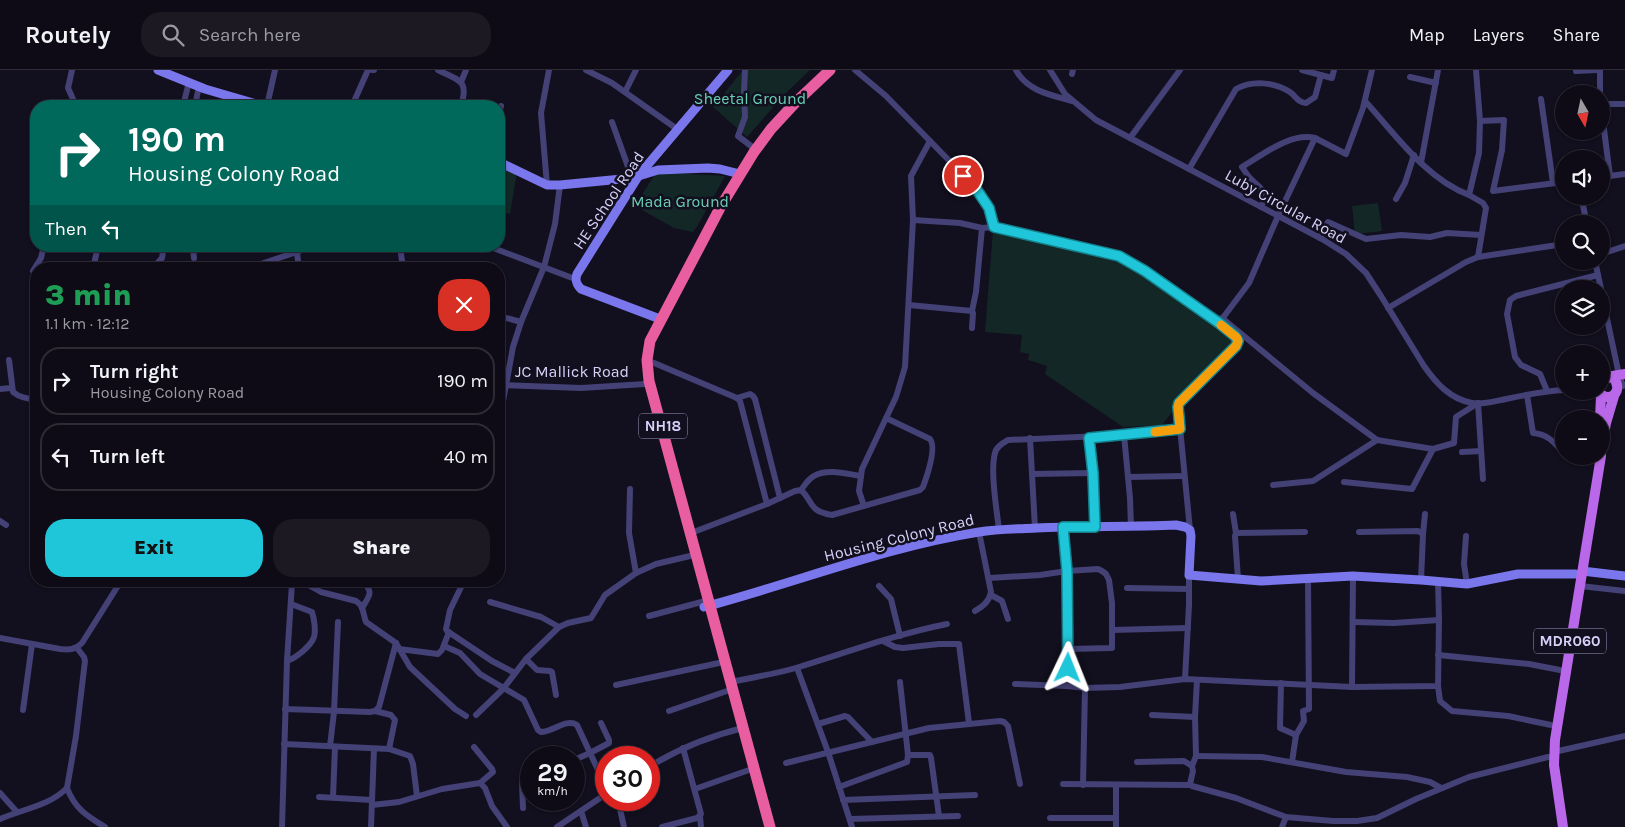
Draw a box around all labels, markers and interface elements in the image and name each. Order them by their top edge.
search box [141,12,491,57]
text: Routely [25,21,111,49]
icon: search [159,21,187,49]
text: Search here [199,24,301,46]
text: Map [1409,24,1445,46]
text: Layers [1473,24,1525,46]
text: Share [1553,24,1600,46]
north arrow [1555,85,1610,140]
map controls [1555,85,1610,465]
park label: Sheetal Ground [694,89,806,108]
text: 190 m [128,119,226,160]
icon: right [45,120,110,185]
street label: HE School Road [569,148,648,253]
button: sound [1555,150,1610,205]
pin [942,155,984,197]
text: Housing Colony Road [128,161,340,187]
icon: arrive [949,162,977,190]
street label: Luby Circular Road [1222,165,1350,248]
park label: Mada Ground [631,192,729,211]
icon: left [97,215,125,243]
button: search [1555,215,1610,270]
text: Then [45,218,87,240]
text: 3 min [45,277,132,313]
button: close [438,279,490,331]
button: layers [1555,280,1610,335]
text: 1.1 km · 12:12 [45,314,129,333]
button: + [1555,345,1610,400]
text: Turn right [90,361,179,383]
street label: JC Mallick Road [515,362,629,381]
icon: right [47,367,75,395]
text: 190 m [437,370,488,392]
text: Housing Colony Road [90,383,244,402]
button: − [1555,410,1610,465]
road number: NH18 [639,414,687,438]
icon: left [47,443,75,471]
text: Turn left [90,446,165,468]
text: 40 m [444,446,488,468]
street label: Housing Colony Road [822,510,976,565]
button: Exit [45,519,263,577]
button: Share [273,519,490,577]
road number: MDR060 [1534,628,1606,654]
position arrow [1041,641,1093,693]
speed limit sign: 30 [595,746,660,811]
text: 29 [537,758,568,787]
text: km/h [537,784,568,798]

